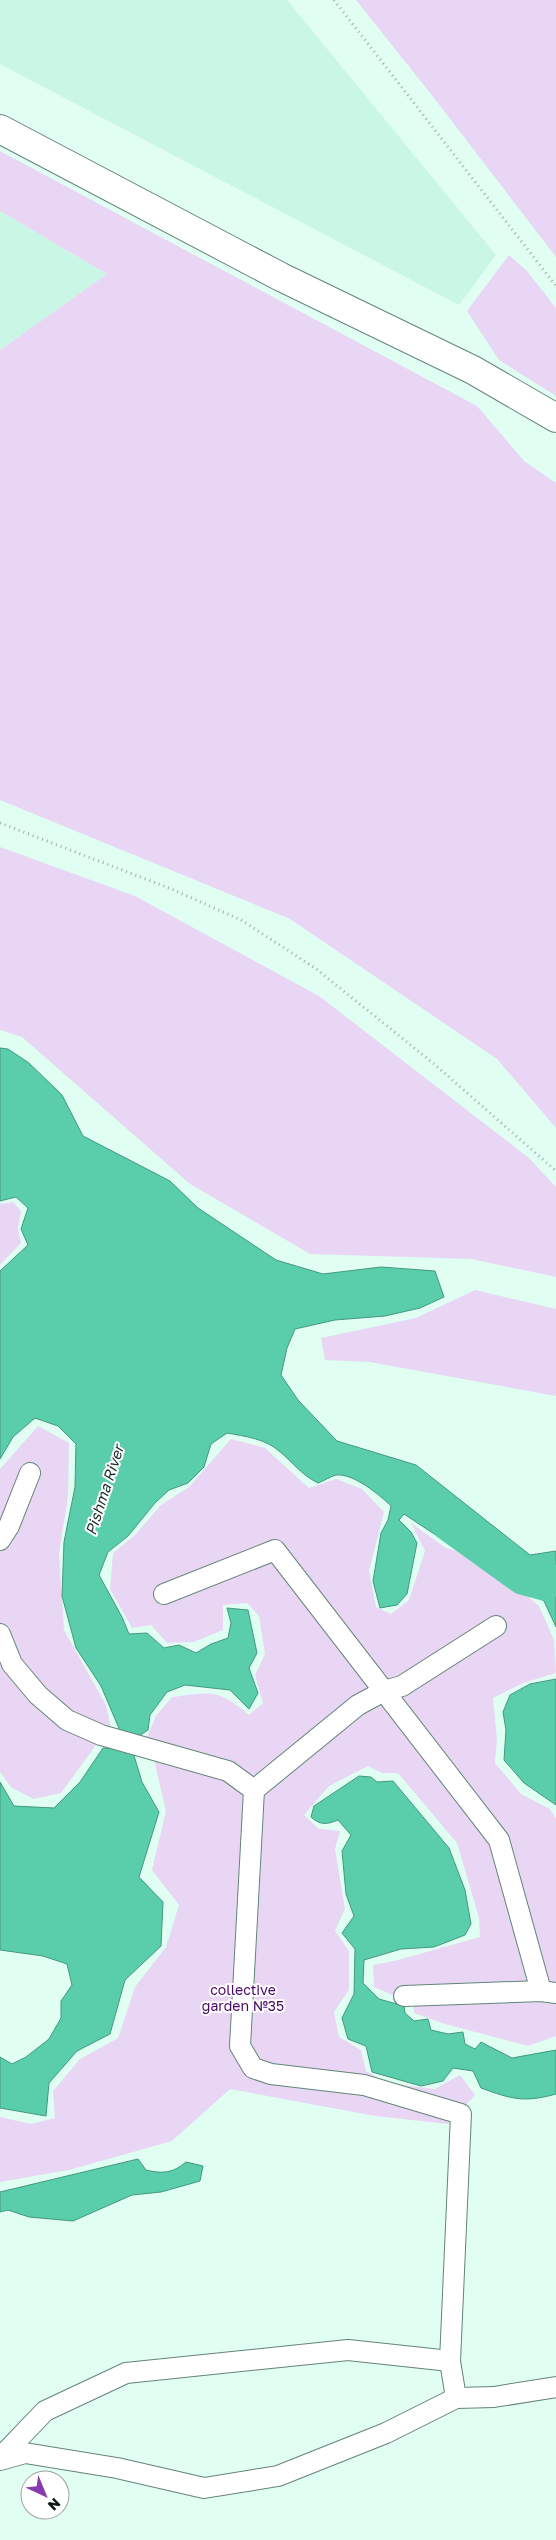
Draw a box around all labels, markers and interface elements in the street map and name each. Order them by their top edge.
water label: Pishma River [81,1441,128,1537]
park label: collective garden №35 [202,1981,284,2014]
north arrow [20,2470,70,2520]
text: N [45,2495,64,2515]

